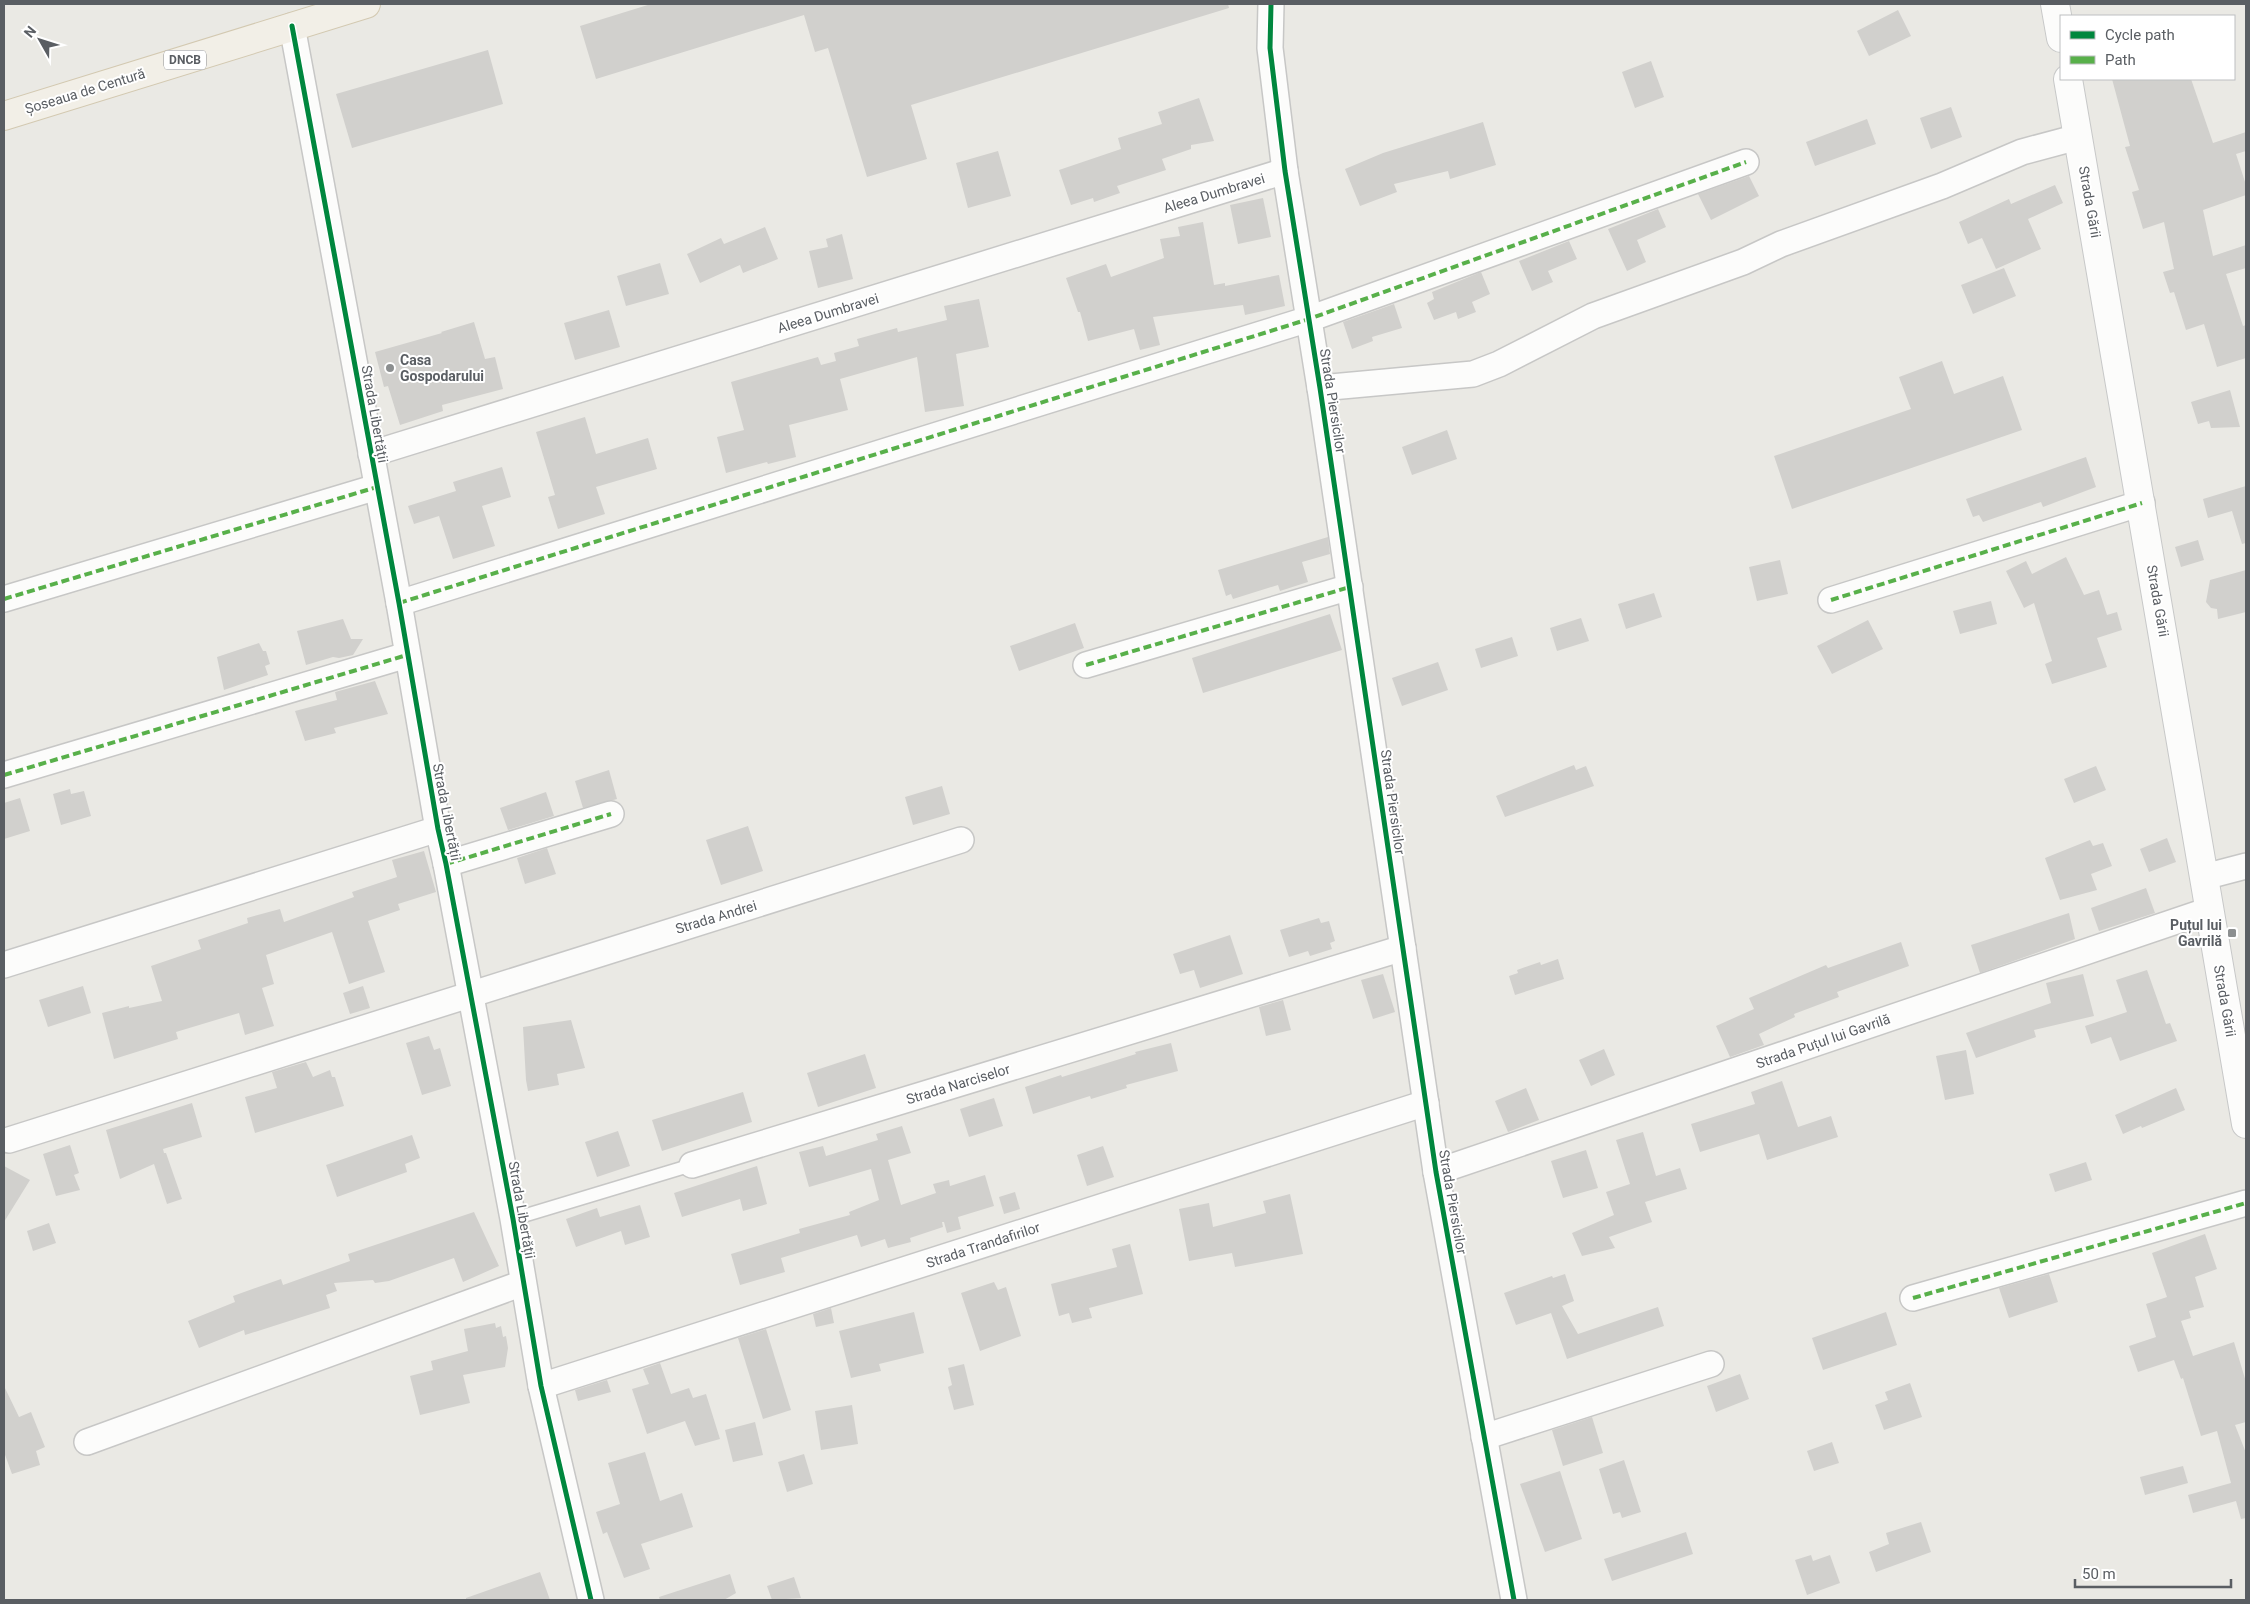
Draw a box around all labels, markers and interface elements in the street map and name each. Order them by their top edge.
north arrow [15,15,65,65]
legend [2060,15,2235,80]
text: N [21,23,39,41]
text: Cycle path [2105,26,2175,44]
road number: DNCB [164,50,206,70]
text: Path [2105,51,2136,69]
street label: Șoseaua de Centură [23,65,147,118]
street label: Strada Gării [2076,165,2104,239]
street label: Aleea Dumbravei [1161,170,1267,216]
street label: Aleea Dumbravei [775,290,881,336]
street label: Strada Piersicilor [1317,347,1349,455]
place label: Casa Gospodarului [400,352,484,384]
marker: Casa Gospodarului [384,362,396,374]
street label: Strada Libertății [358,364,391,464]
street label: Strada Gării [2144,564,2172,638]
street label: Strada Piersicilor [1378,748,1408,856]
street label: Strada Libertății [429,762,464,862]
street label: Strada Andrei [673,897,759,937]
place label: Puțul lui Gavrilă [2170,917,2222,949]
marker: Puțul lui Gavrilă [2226,927,2238,939]
street label: Strada Gării [2211,964,2239,1038]
street label: Strada Puțul lui Gavrilă [1754,1011,1892,1072]
street label: Strada Narciselor [904,1061,1012,1107]
street label: Strada Piersicilor [1436,1148,1470,1256]
street label: Strada Libertății [505,1160,538,1260]
street label: Strada Trandafirilor [924,1219,1042,1271]
scale bar [2075,1556,2231,1588]
text: 50 m [2082,1565,2116,1583]

